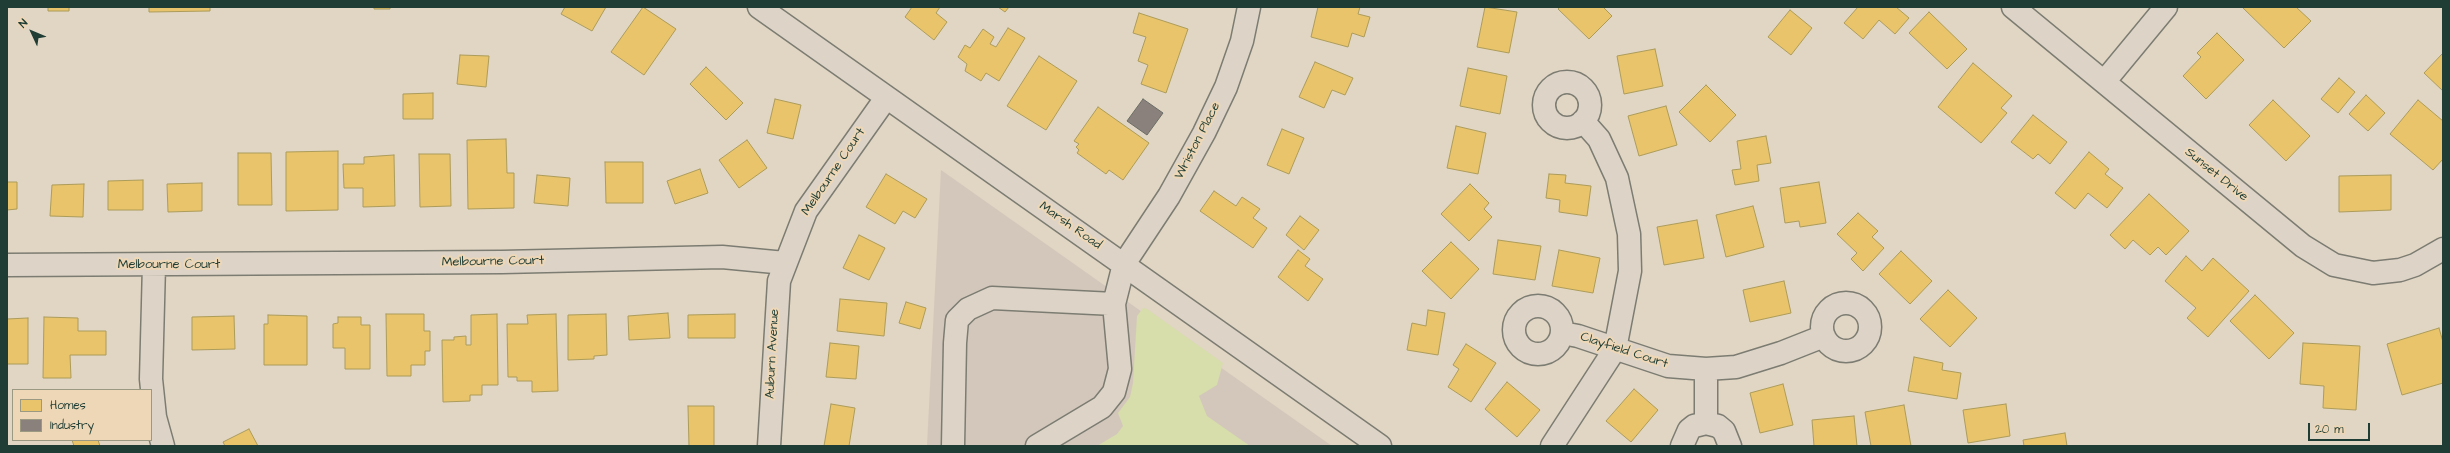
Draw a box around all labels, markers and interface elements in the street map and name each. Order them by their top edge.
north arrow [12,12,52,52]
text: N [15,16,31,31]
street label: Wriston Place [1172,100,1224,182]
street label: Melbourne Court [799,125,869,219]
street label: Sunset Drive [2181,145,2251,205]
street label: Marsh Road [1036,199,1104,253]
street label: Melbourne Court [442,253,544,271]
street label: Melbourne Court [118,257,220,273]
street label: Auburn Avenue [763,309,783,399]
street label: Clayfield Court [1578,329,1670,373]
legend [12,389,152,441]
text: Homes [50,397,86,414]
scale bar [2310,415,2372,441]
text: Industry [50,417,94,434]
text: 20 m [2315,421,2344,438]

